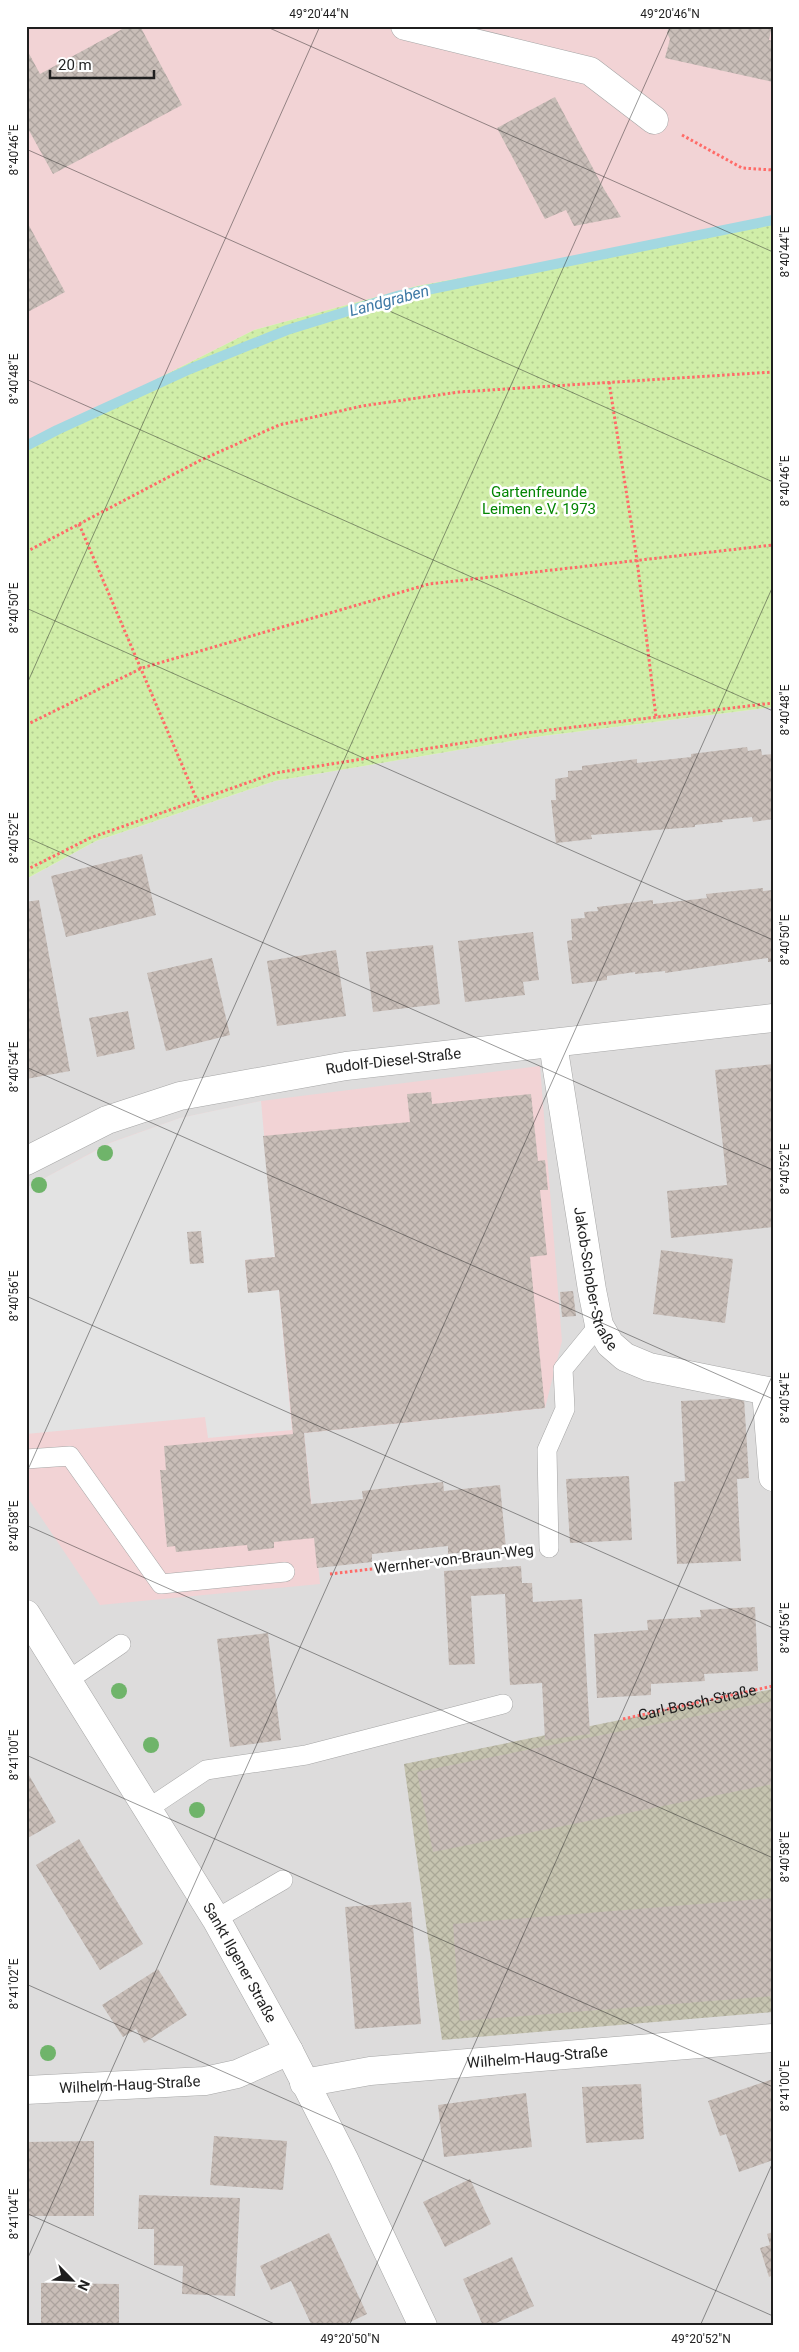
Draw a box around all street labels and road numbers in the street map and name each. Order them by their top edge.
street label: Rudolf-Diesel-Straße [324,1044,462,1078]
street label: Jakob-Schober-Straße [570,1205,621,1355]
street label: Wernher-von-Braun-Weg [373,1540,535,1578]
street label: Carl-Bosch-Straße [636,1681,758,1724]
street label: Sankt Ilgener Straße [199,1899,280,2026]
street label: Wilhelm-Haug-Straße [466,2043,609,2072]
street label: Wilhelm-Haug-Straße [59,2072,201,2097]

